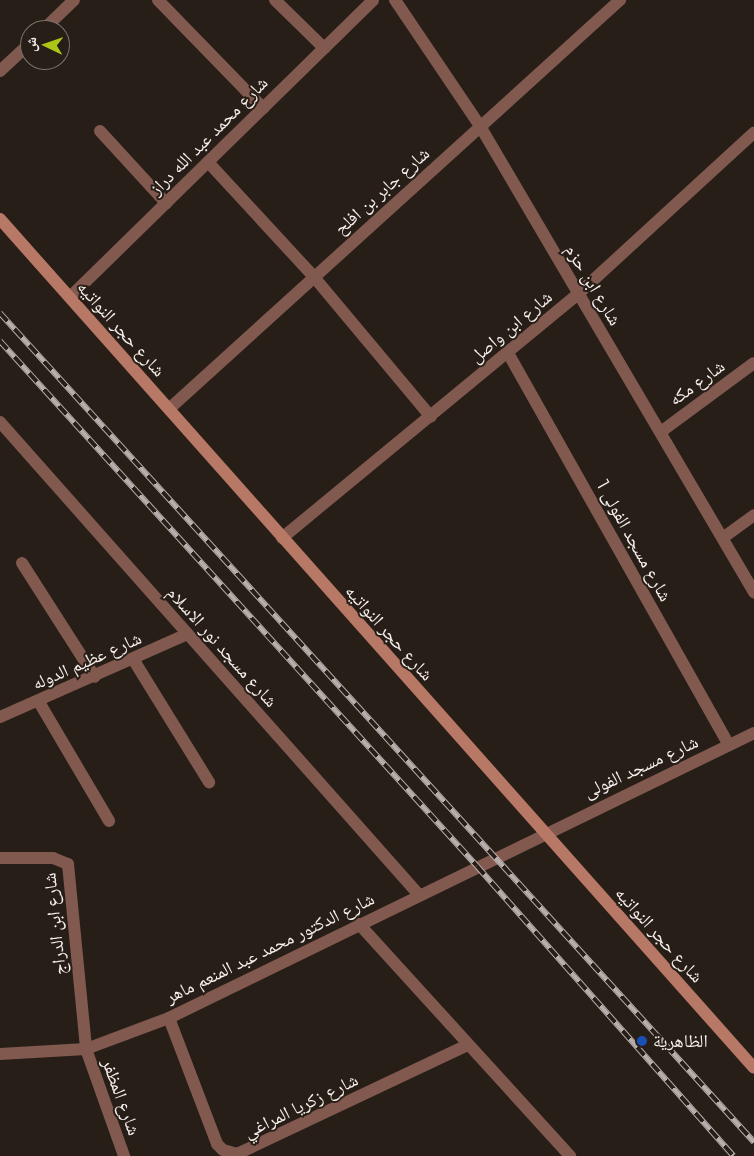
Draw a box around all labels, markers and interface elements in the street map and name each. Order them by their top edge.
north arrow [20,20,70,70]
text: ش [22,36,40,52]
street label: شارع محمد عبد الله دراز [145,72,273,200]
street label: شارع جابر بن افلح [330,143,434,239]
street label: شارع ابن حزم [560,240,626,330]
street label: شارع حجر النواتيه [72,277,170,381]
street label: شارع ابن واصل [465,286,557,368]
street label: شارع مكه [665,356,729,410]
street label: شارع مسجد الفولى 1 [592,477,676,605]
street label: شارع حجر النواتيه [340,581,438,685]
street label: شارع مسجد نور الاسلام [162,582,282,712]
street label: شارع عظيم الدوله [29,627,145,695]
street label: شارع مسجد الفولى [580,731,702,803]
street label: شارع ابن الدراج [39,872,71,976]
street label: شارع حجر النواتيه [610,883,708,987]
street label: شارع الدكتور محمد عبد المنعم ماهر [162,888,378,1008]
place label: الظاهرية [653,1030,708,1052]
marker: الظاهرية [635,1034,649,1048]
street label: شارع المظفر [97,1056,145,1138]
street label: شارع زكريا المراغي [240,1069,362,1143]

